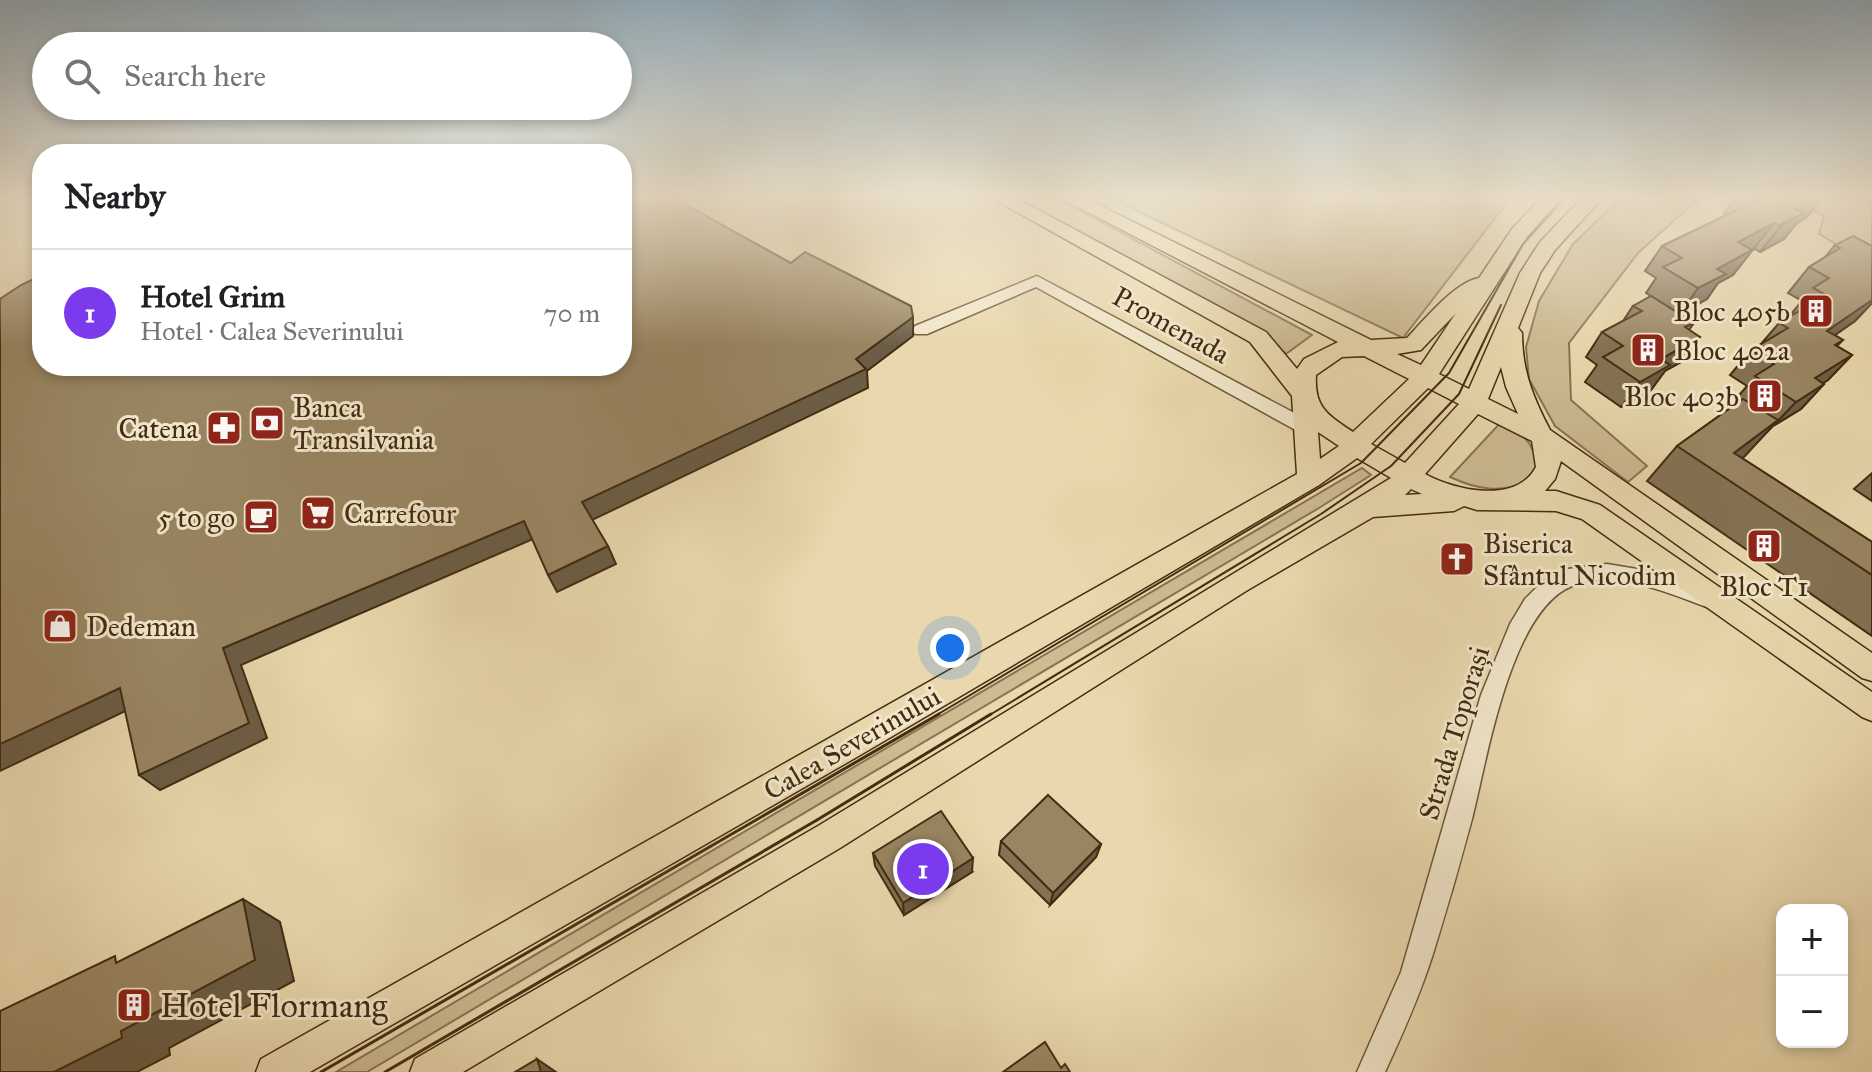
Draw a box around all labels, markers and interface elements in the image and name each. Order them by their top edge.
search box [32,32,632,120]
icon: search [60,54,104,98]
text: Search here [124,58,266,94]
text: Nearby [64,176,166,217]
text: Hotel Grim [140,279,285,315]
street label: Promenada [1106,279,1236,372]
building icon: Bloc 405b [1797,292,1835,330]
place label: Bloc 405b [1673,294,1790,329]
text: 1 [85,297,95,329]
text: 70 m [544,297,600,329]
text: Hotel · Calea Severinului [140,315,404,347]
building icon: Bloc 402a [1629,331,1667,369]
place label: Bloc 402a [1674,333,1790,368]
building icon: Bloc 403b [1746,377,1784,415]
place label: Bloc 403b [1624,379,1739,414]
place label: Banca Transilvania [293,390,434,457]
bank icon: Banca Transilvania [248,404,286,442]
pharmacy icon: Catena [205,409,243,447]
place label: Catena [119,411,198,446]
supermarket icon: Carrefour [299,494,337,532]
place label: Carrefour [344,496,457,531]
cafe icon: 5 to go [242,498,280,536]
place label: 5 to go [158,500,235,535]
place label: Biserica Sfântul Nicodim [1483,526,1676,593]
building icon: Bloc T1 [1745,527,1783,565]
church icon: Biserica Sfântul Nicodim [1438,540,1476,578]
place label: Bloc T1 [1720,569,1808,604]
shop icon: Dedeman [41,607,79,645]
place label: Dedeman [86,609,196,644]
your location [930,628,970,668]
street label: Strada Toporași [1411,642,1497,824]
street label: Calea Severinului [757,678,947,808]
pin: 1 [897,839,949,899]
map controls [1776,904,1848,1048]
button: + [1776,904,1848,976]
button: − [1776,976,1848,1048]
place label: Hotel Flormang [160,985,388,1026]
building icon: Hotel Flormang [115,986,153,1024]

